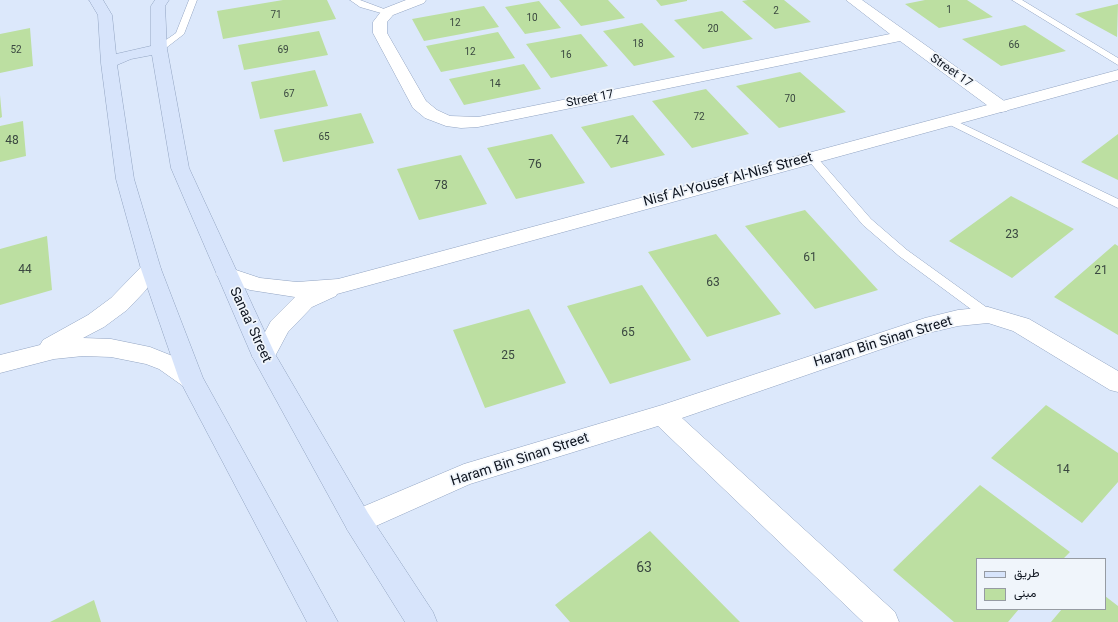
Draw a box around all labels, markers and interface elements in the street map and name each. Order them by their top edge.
house number: 1 [946,4,952,16]
house number: 2 [773,5,779,17]
house number: 71 [270,9,282,21]
house number: 10 [526,12,538,24]
house number: 12 [449,17,461,29]
house number: 20 [707,23,719,35]
house number: 18 [632,38,644,50]
house number: 66 [1008,39,1020,51]
house number: 52 [10,44,22,56]
house number: 69 [277,44,289,56]
house number: 12 [464,46,476,58]
house number: 16 [560,49,572,61]
street label: Street 17 [927,51,975,91]
house number: 14 [489,78,501,90]
street label: Street 17 [565,87,615,111]
house number: 67 [283,88,295,100]
house number: 70 [784,93,796,105]
house number: 72 [693,111,705,123]
house number: 65 [318,131,330,143]
house number: 48 [5,134,19,148]
house number: 74 [615,134,629,148]
street label: Nisf Al-Yousef Al-Nisf Street [642,149,814,211]
house number: 76 [528,158,542,172]
house number: 78 [434,179,448,193]
house number: 23 [1005,228,1019,242]
house number: 61 [803,251,817,265]
house number: 44 [18,263,32,277]
house number: 21 [1094,264,1108,278]
house number: 63 [706,276,720,290]
street label: Sanaa' Street [225,285,275,365]
street label: Haram Bin Sinan Street [812,313,954,371]
house number: 65 [621,326,635,340]
house number: 25 [501,349,515,363]
street label: Haram Bin Sinan Street [449,430,591,490]
house number: 14 [1056,463,1070,477]
legend [976,558,1106,610]
house number: 63 [636,560,652,576]
text: طريق [1014,566,1039,580]
text: مبنى [1014,586,1036,600]

